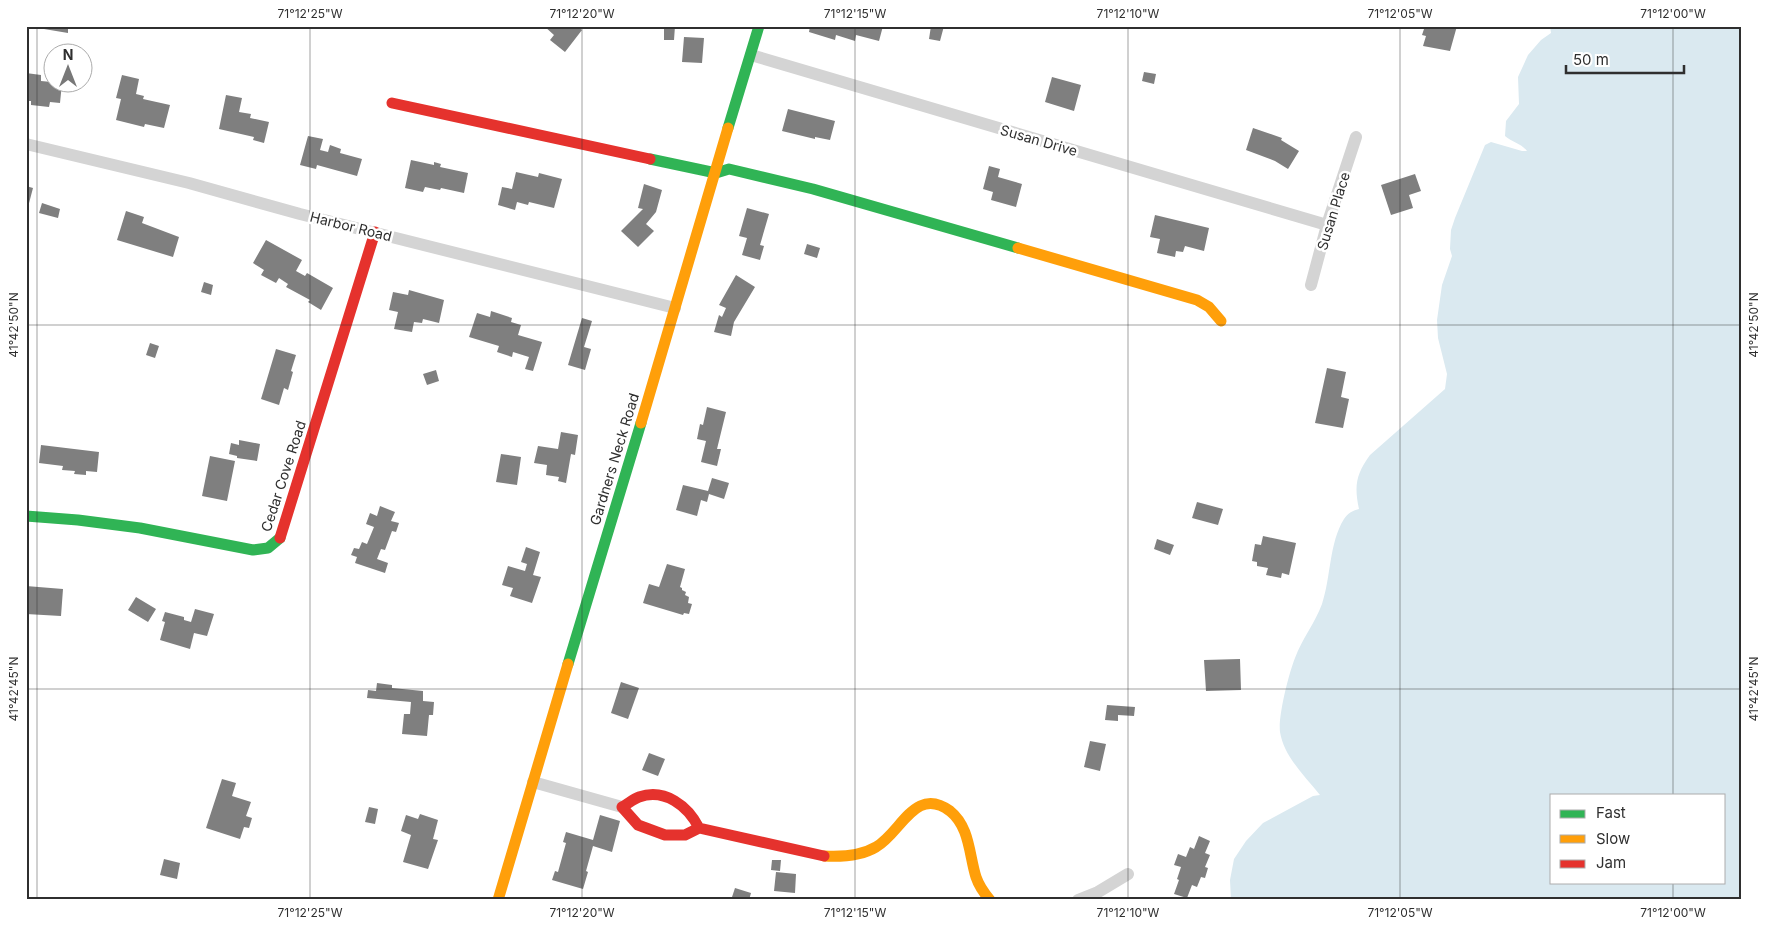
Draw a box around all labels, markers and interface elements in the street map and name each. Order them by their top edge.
text: 71°12'25"W [278,6,343,21]
text: 71°12'20"W [549,6,615,21]
text: 71°12'15"W [824,6,886,21]
text: 71°12'10"W [1097,6,1160,21]
text: 71°12'05"W [1367,6,1433,21]
text: 71°12'00"W [1640,6,1706,21]
north arrow [42,42,92,92]
scale bar [1566,42,1683,74]
text: N [63,46,73,63]
text: 50 m [1573,50,1609,69]
street label: Susan Drive [998,121,1080,159]
street label: Susan Place [1313,170,1353,252]
street label: Harbor Road [308,208,394,244]
text: 41°42'50"N [6,292,21,358]
text: 41°42'50"N [1746,292,1761,358]
street label: Gardners Neck Road [586,391,642,527]
street label: Cedar Cove Road [257,418,309,534]
text: 41°42'45"N [6,657,21,721]
text: 41°42'45"N [1746,657,1761,721]
legend [1550,794,1726,884]
text: Fast [1596,803,1626,822]
text: Slow [1596,829,1630,848]
text: Jam [1596,853,1626,872]
text: 71°12'25"W [278,905,343,920]
text: 71°12'20"W [549,905,615,920]
text: 71°12'15"W [824,905,886,920]
text: 71°12'10"W [1097,905,1160,920]
text: 71°12'05"W [1367,905,1433,920]
text: 71°12'00"W [1640,905,1706,920]

